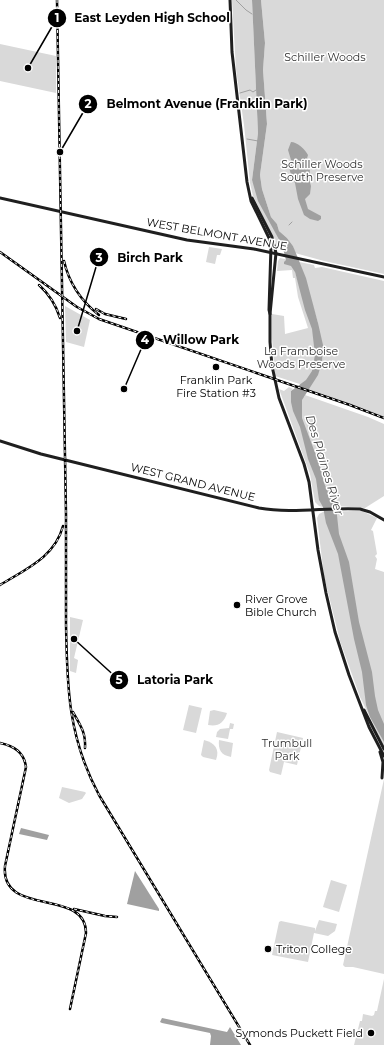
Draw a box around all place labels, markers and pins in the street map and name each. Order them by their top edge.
callout: East Leyden High School [47,6,238,30]
callout: Belmont Avenue (Franklin Park) [78,92,315,116]
callout: Birch Park [89,245,190,269]
callout: Willow Park [135,328,247,352]
marker: Franklin Park Fire Station #3 [211,362,221,372]
place label: Franklin Park Fire Station #3 [176,373,256,400]
place label: River Grove Bible Church [245,592,317,619]
marker: River Grove Bible Church [232,600,242,610]
callout: Latoria Park [109,668,221,692]
place label: Triton College [276,942,352,956]
marker: Triton College [263,944,273,954]
place label: Symonds Puckett Field [236,1026,363,1040]
marker: Symonds Puckett Field [366,1028,376,1038]

